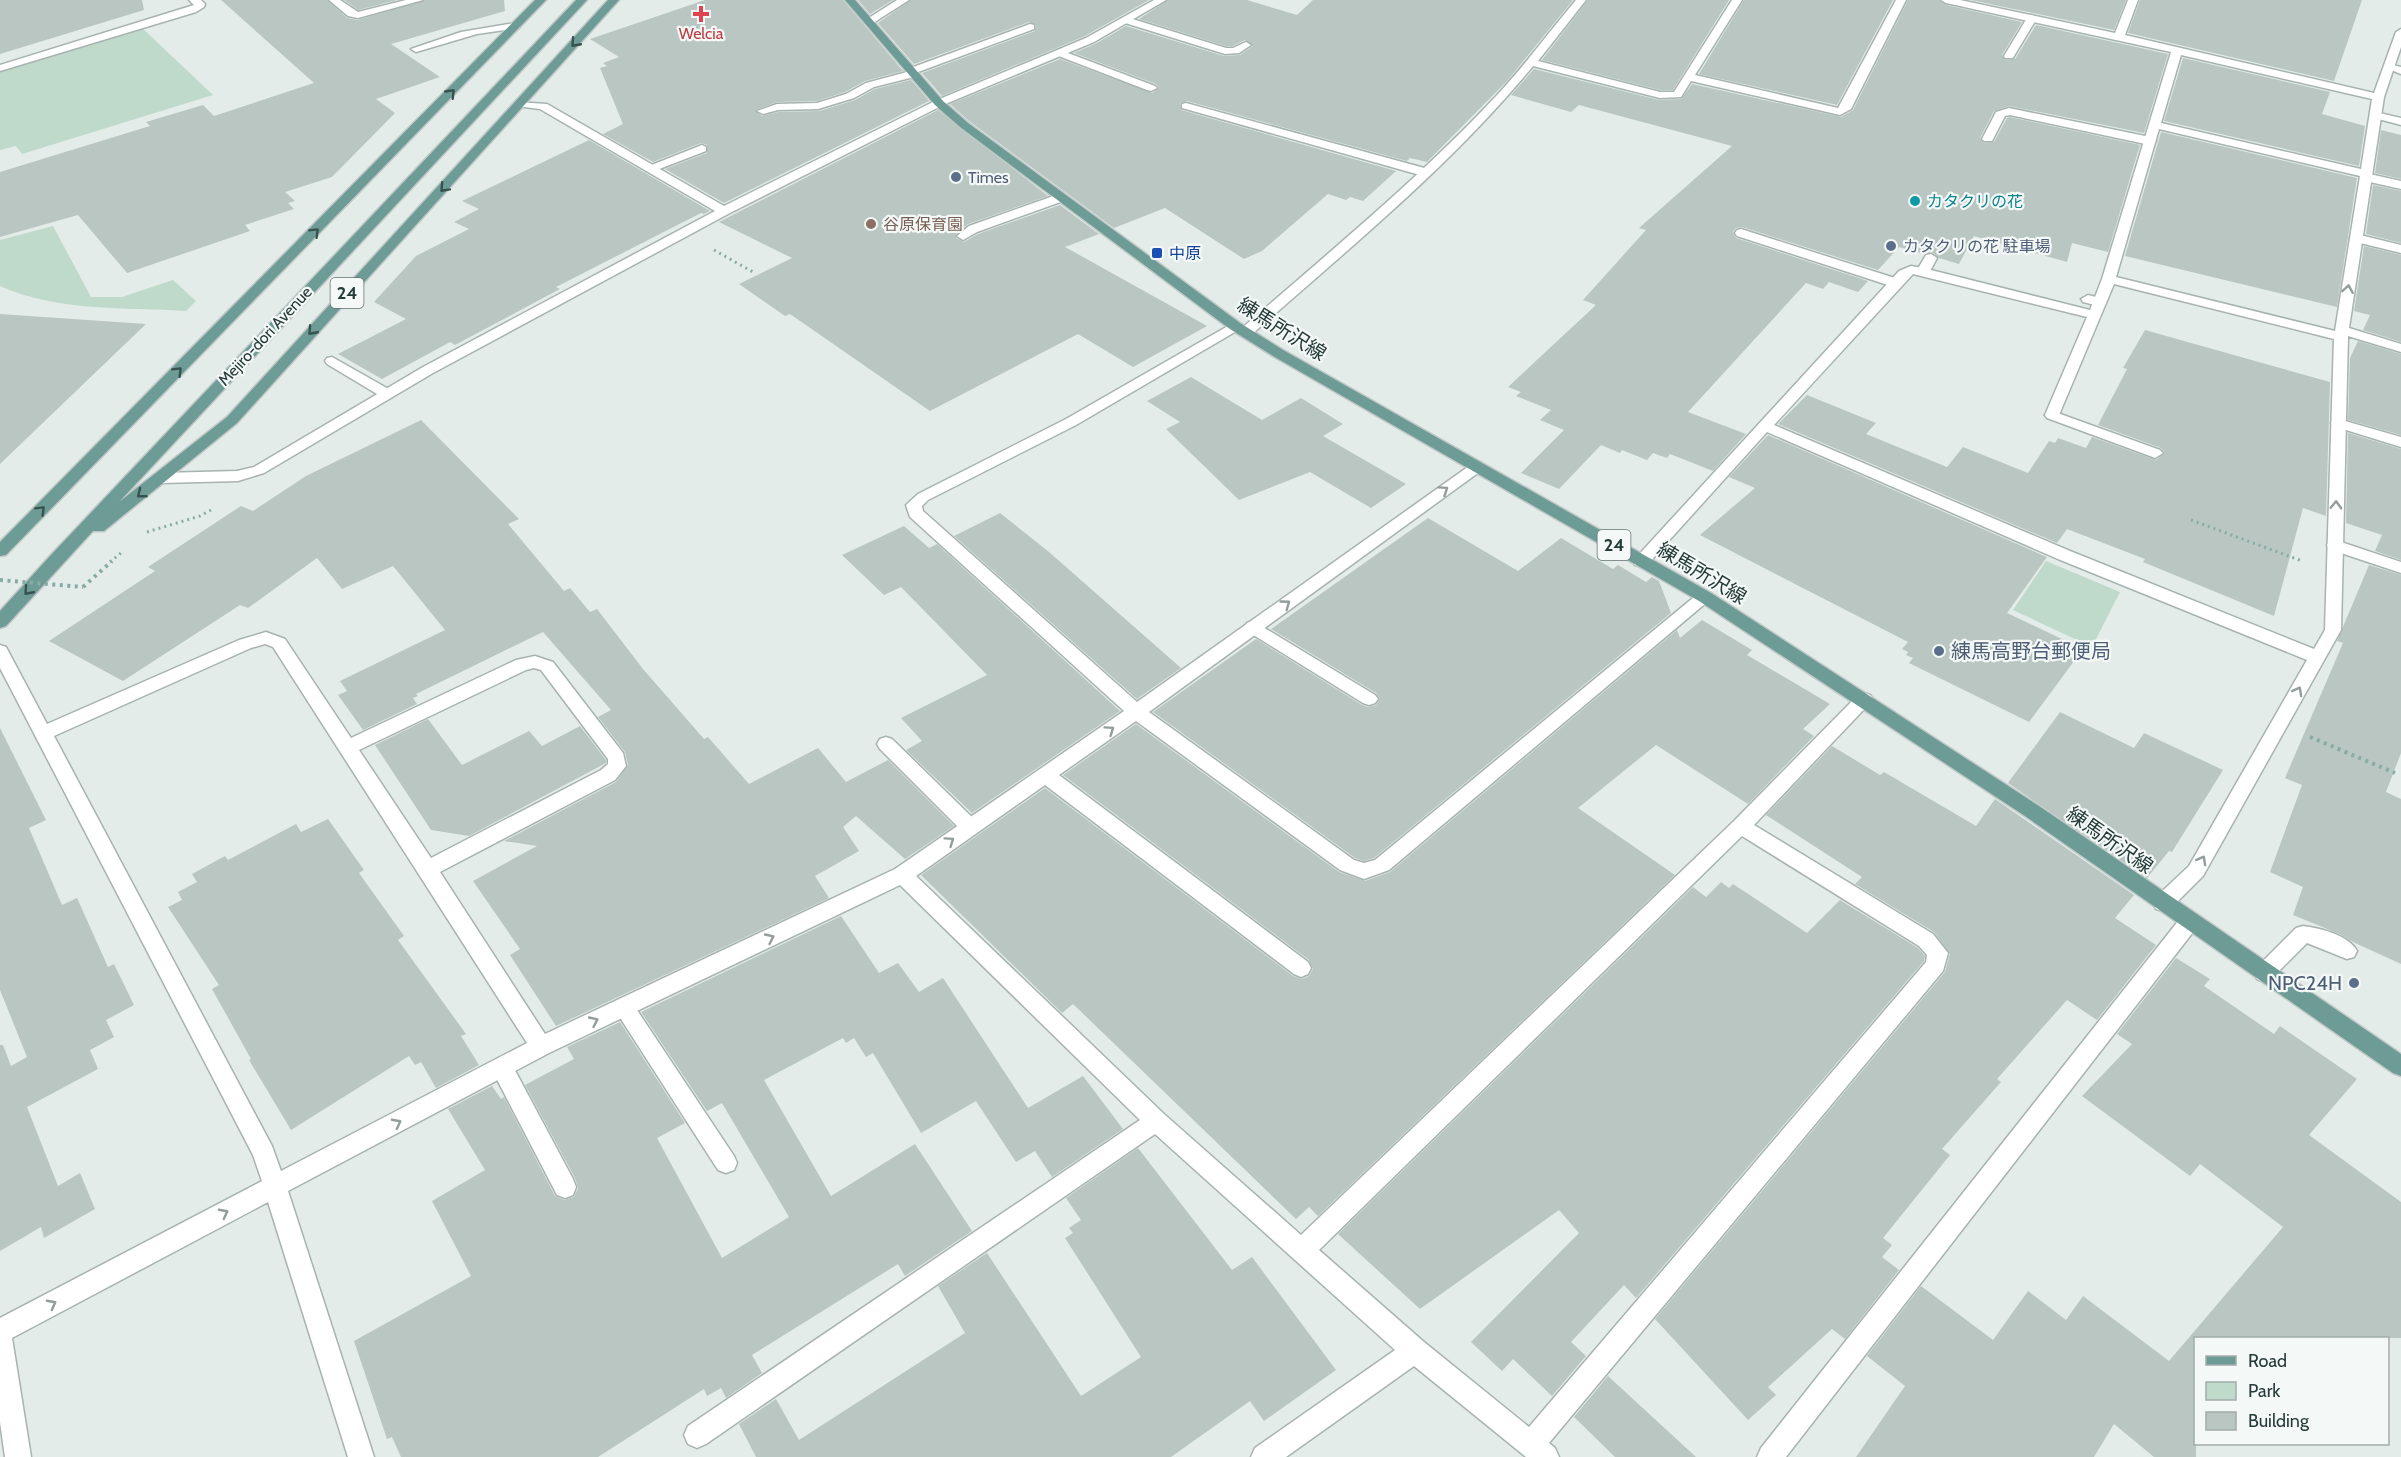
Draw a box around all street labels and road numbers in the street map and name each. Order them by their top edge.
road number: 24 [330,278,364,308]
street label: Mejiro-dori Avenue [214,282,316,390]
street label: 練馬所沢線 [1233,292,1331,366]
road number: 24 [1598,530,1630,560]
street label: 練馬所沢線 [1653,537,1751,609]
street label: 練馬所沢線 [2062,801,2158,879]

